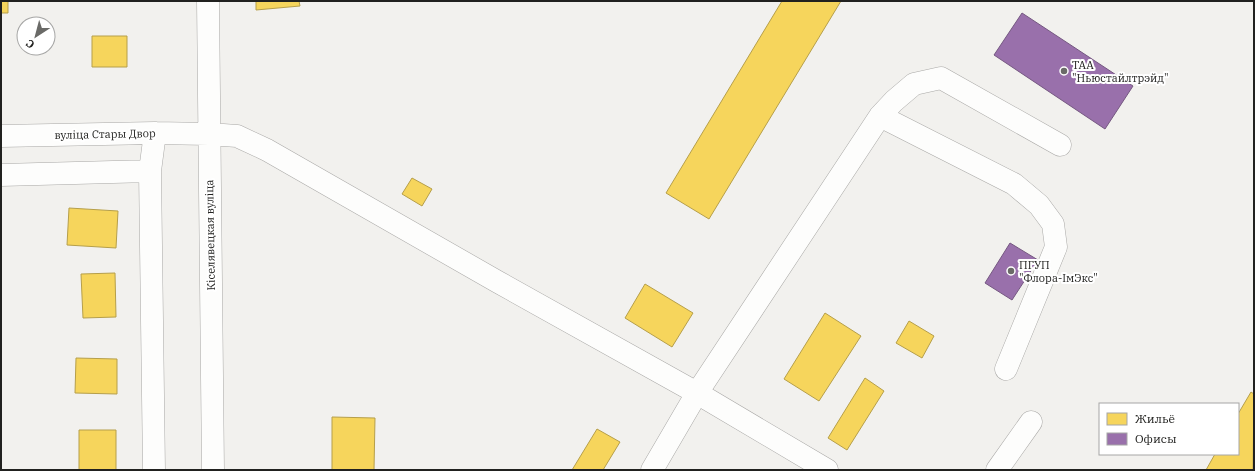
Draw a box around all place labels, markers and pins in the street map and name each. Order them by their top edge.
place label: ТАА "Ньюстайлтрэйд" [1072,58,1168,85]
marker: ТАА "Ньюстайлтрэйд" [1059,66,1069,76]
place label: ПГУП "Флора-ІмЭкс" [1019,258,1098,285]
marker: ПГУП "Флора-ІмЭкс" [1006,266,1016,276]

